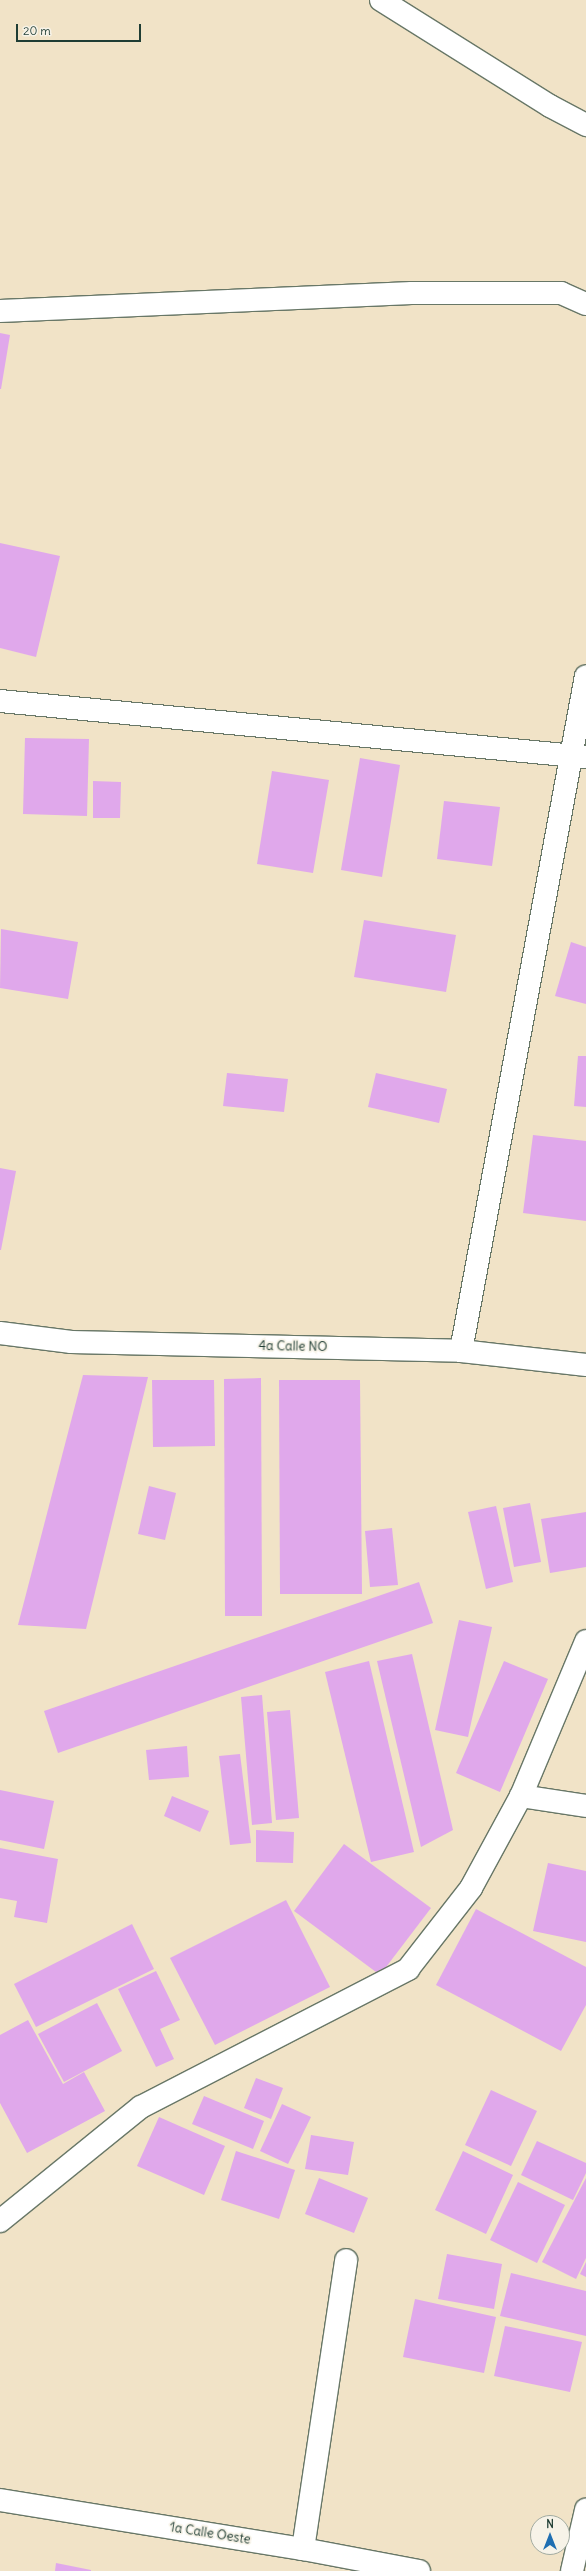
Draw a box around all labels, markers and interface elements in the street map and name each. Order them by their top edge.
scale bar [18,16,143,42]
text: 20 m [23,23,51,38]
street label: 4a Calle NO [258,1339,328,1355]
north arrow [530,2515,570,2555]
text: N [546,2517,554,2531]
street label: 1a Calle Oeste [168,2520,252,2548]

